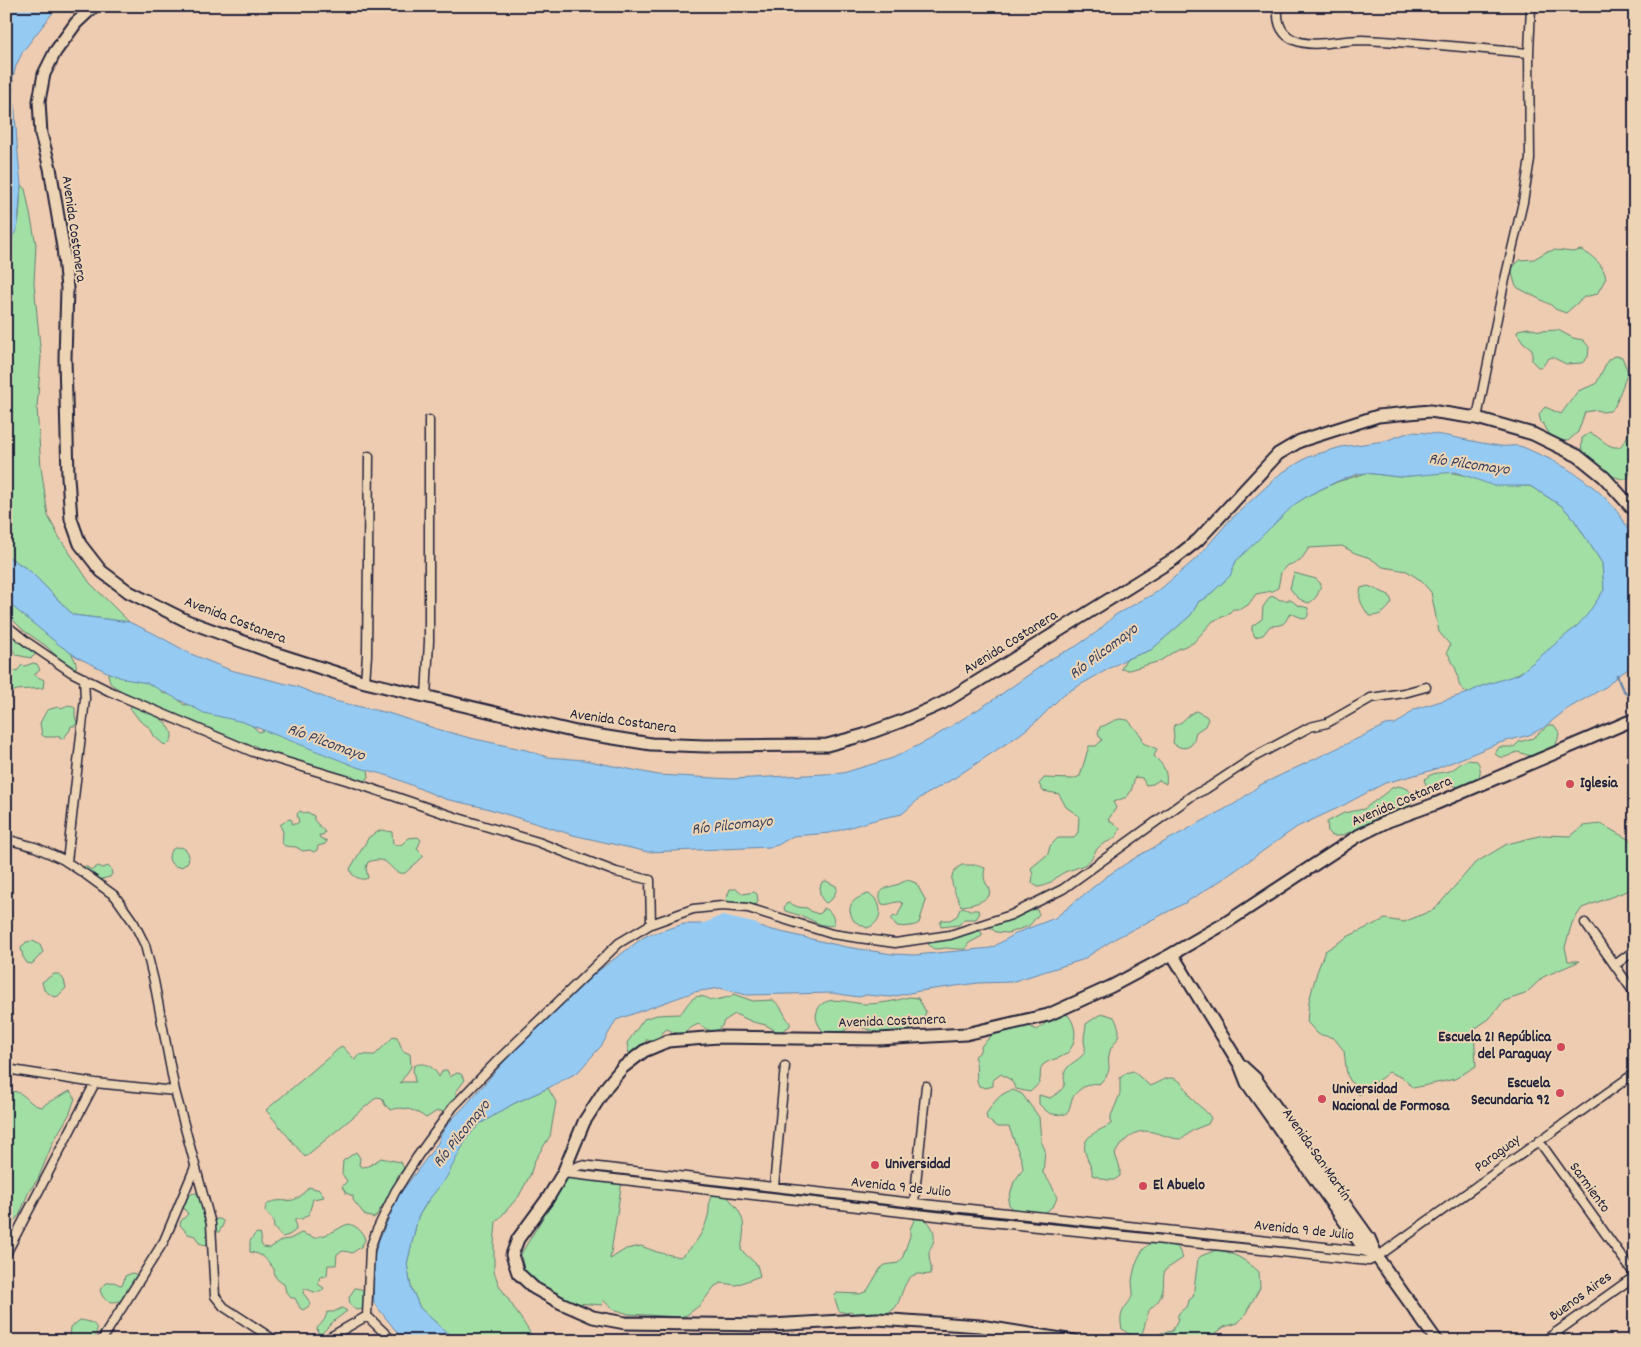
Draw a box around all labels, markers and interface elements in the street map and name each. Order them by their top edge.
street label: Avenida Costanera [55,174,91,285]
water label: Río Pilcomayo [1427,448,1512,482]
street label: Avenida Costanera [181,591,290,651]
street label: Avenida Costanera [960,605,1063,681]
water label: Río Pilcomayo [1065,618,1144,686]
street label: Avenida Costanera [568,704,679,740]
water label: Río Pilcomayo [284,718,369,768]
street label: Avenida Costanera [1348,771,1457,833]
place label: Iglesia [1580,773,1618,795]
marker: Iglesia [1564,778,1576,790]
water label: Río Pilcomayo [690,810,774,842]
street label: Avenida Costanera [838,1009,947,1035]
place label: Escuela 21 República del Paraguay [1438,1027,1552,1066]
marker: Escuela 21 República del Paraguay [1555,1041,1567,1053]
place label: Escuela Secundaria 92 [1471,1073,1551,1112]
place label: Universidad Nacional de Formosa [1332,1079,1450,1118]
marker: Escuela Secundaria 92 [1554,1087,1566,1099]
marker: Universidad Nacional de Formosa [1316,1093,1328,1105]
water label: Río Pilcomayo [428,1095,497,1173]
street label: Avenida San Martín [1276,1104,1356,1206]
street label: Paraguay [1470,1129,1526,1178]
place label: Universidad [885,1154,951,1176]
street label: Sarmiento [1563,1158,1615,1218]
marker: Universidad [869,1159,881,1171]
street label: Avenida 9 de Julio [850,1172,952,1204]
place label: El Abuelo [1153,1175,1205,1197]
marker: El Abuelo [1137,1180,1149,1192]
street label: Avenida 9 de Julio [1253,1215,1355,1247]
street label: Buenos Aires [1545,1267,1617,1327]

